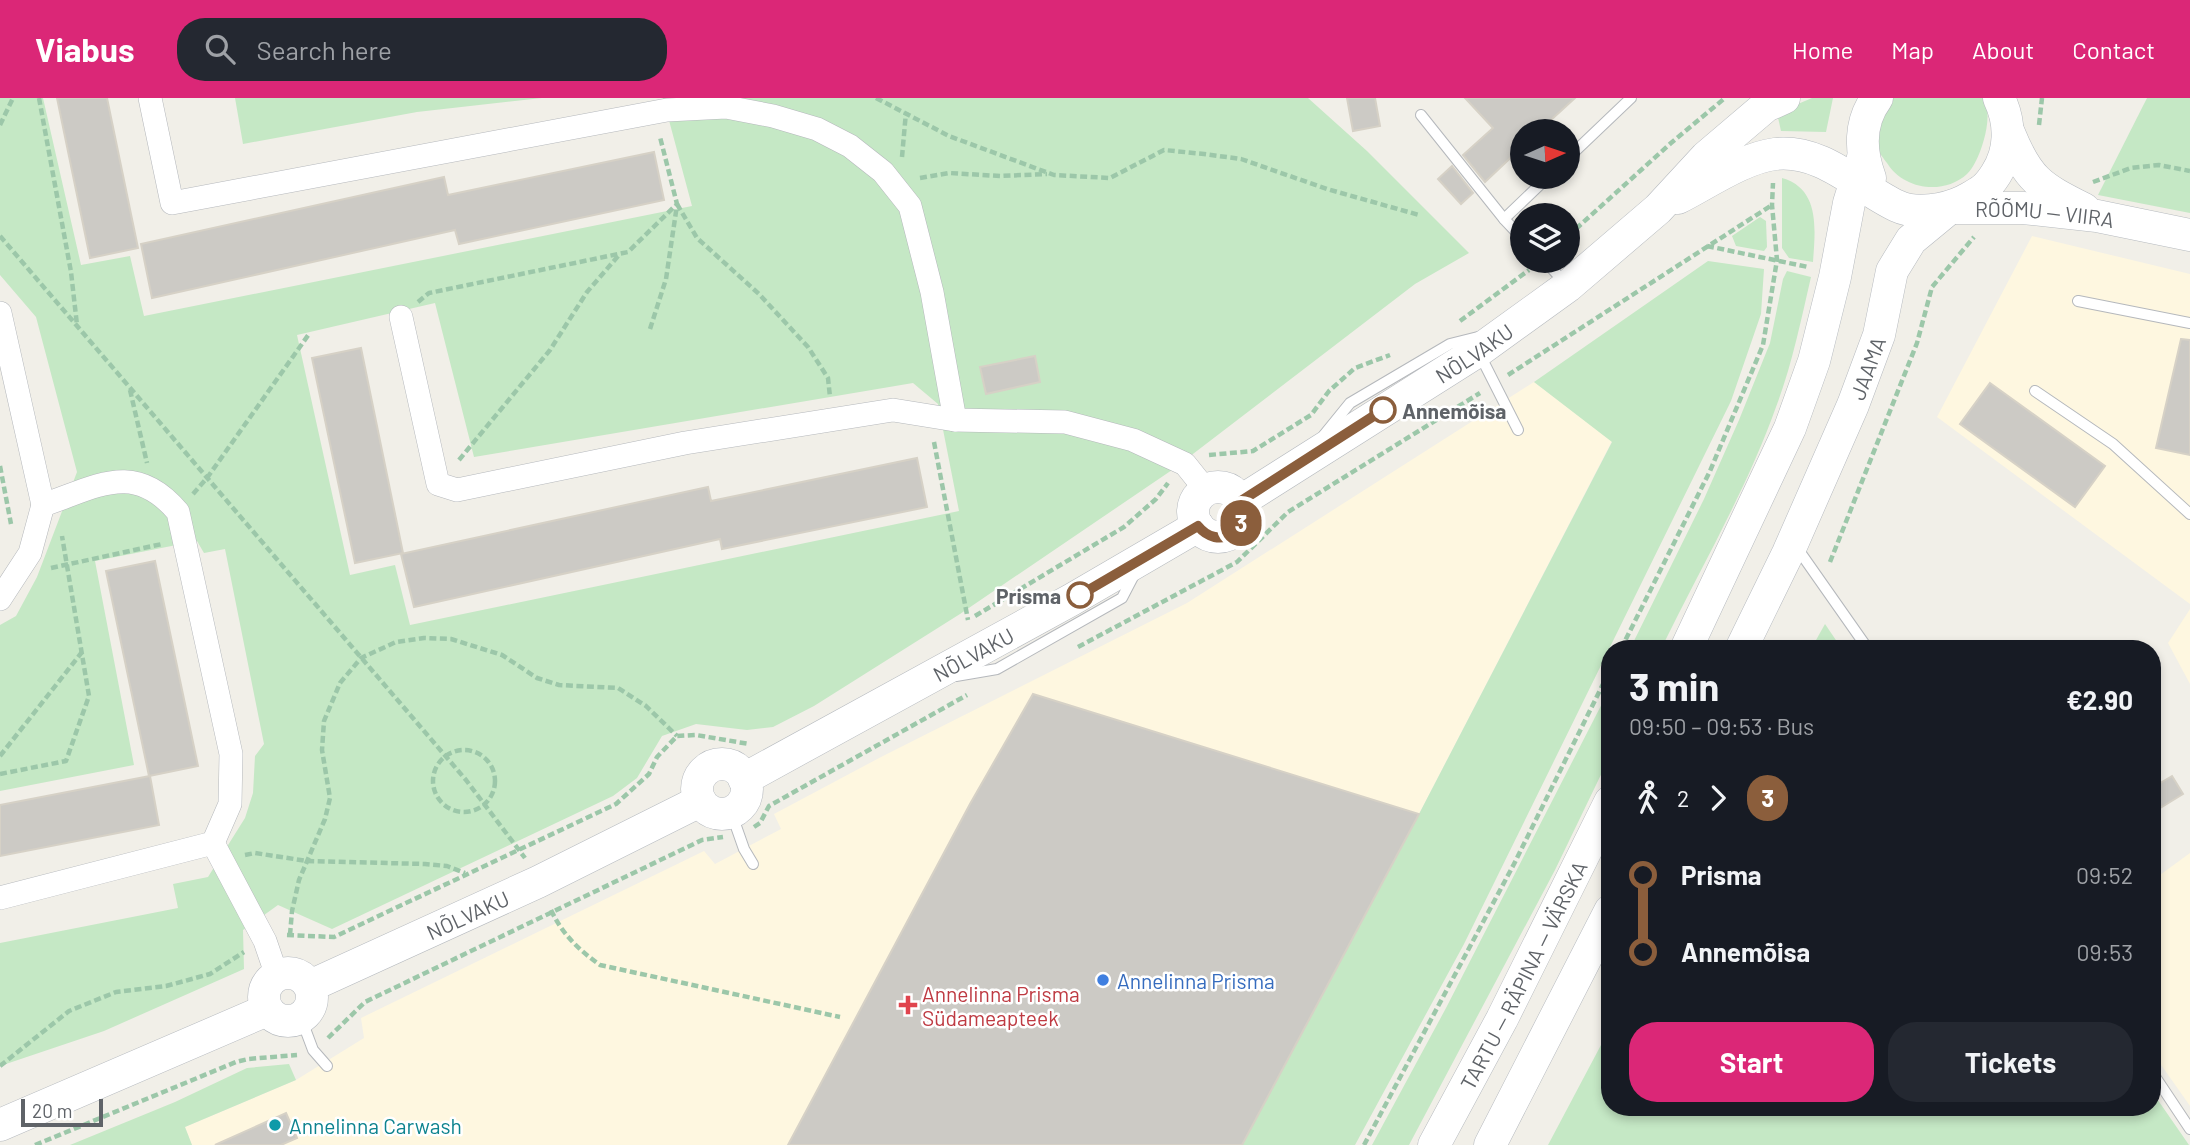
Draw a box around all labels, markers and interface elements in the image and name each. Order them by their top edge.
search box [177,18,667,81]
text: Viabus [35,29,135,69]
icon: search [201,30,239,68]
text: Search here [257,34,392,65]
text: Home [1792,35,1853,64]
text: Map [1891,35,1934,64]
text: About [1972,35,2034,64]
text: Contact [2072,35,2155,64]
north arrow [1510,119,1580,189]
map controls [1510,119,1580,273]
street label: RÕÕMU — VIIRA [1975,196,2117,232]
button: layers [1510,203,1580,273]
street label: NÕLVAKU [1430,318,1517,388]
street label: JAAMA [1844,333,1890,403]
marker: Annemõisa [1370,397,1396,423]
place label: Annemõisa [1402,398,1506,423]
line badge: 3 [1218,500,1264,546]
text: 3 [1235,508,1247,537]
marker: Prisma [1067,582,1093,608]
place label: Prisma [996,583,1061,608]
street label: NÕLVAKU [928,622,1018,686]
text: 3 min [1629,663,1719,709]
text: €2.90 [2066,684,2133,715]
text: 09:50 – 09:53 · Bus [1629,712,1814,740]
icon: walk [1629,779,1667,817]
icon: forward [1699,779,1737,817]
text: 3 [1761,783,1774,812]
text: 2 [1677,784,1689,812]
street label: TARTU — RÄPINA — VÄRSKA [1454,856,1591,1093]
text: Prisma [1681,859,1762,890]
text: 09:52 [2076,861,2133,889]
street label: NÕLVAKU [422,885,513,944]
text: Annemõisa [1681,936,1810,967]
text: 09:53 [2077,938,2133,966]
place label: Annelinna Prisma [1117,968,1275,993]
marker: Annelinna Prisma [1095,972,1111,988]
place label: Annelinna Prisma Südameapteek [922,981,1080,1030]
marker: Annelinna Prisma Südameapteek [900,997,916,1013]
button: Start [1629,1022,1874,1102]
button: Tickets [1888,1022,2133,1102]
scale bar [21,1096,103,1128]
text: 20 m [32,1099,72,1122]
place label: Annelinna Carwash [289,1113,462,1138]
marker: Annelinna Carwash [267,1117,283,1133]

